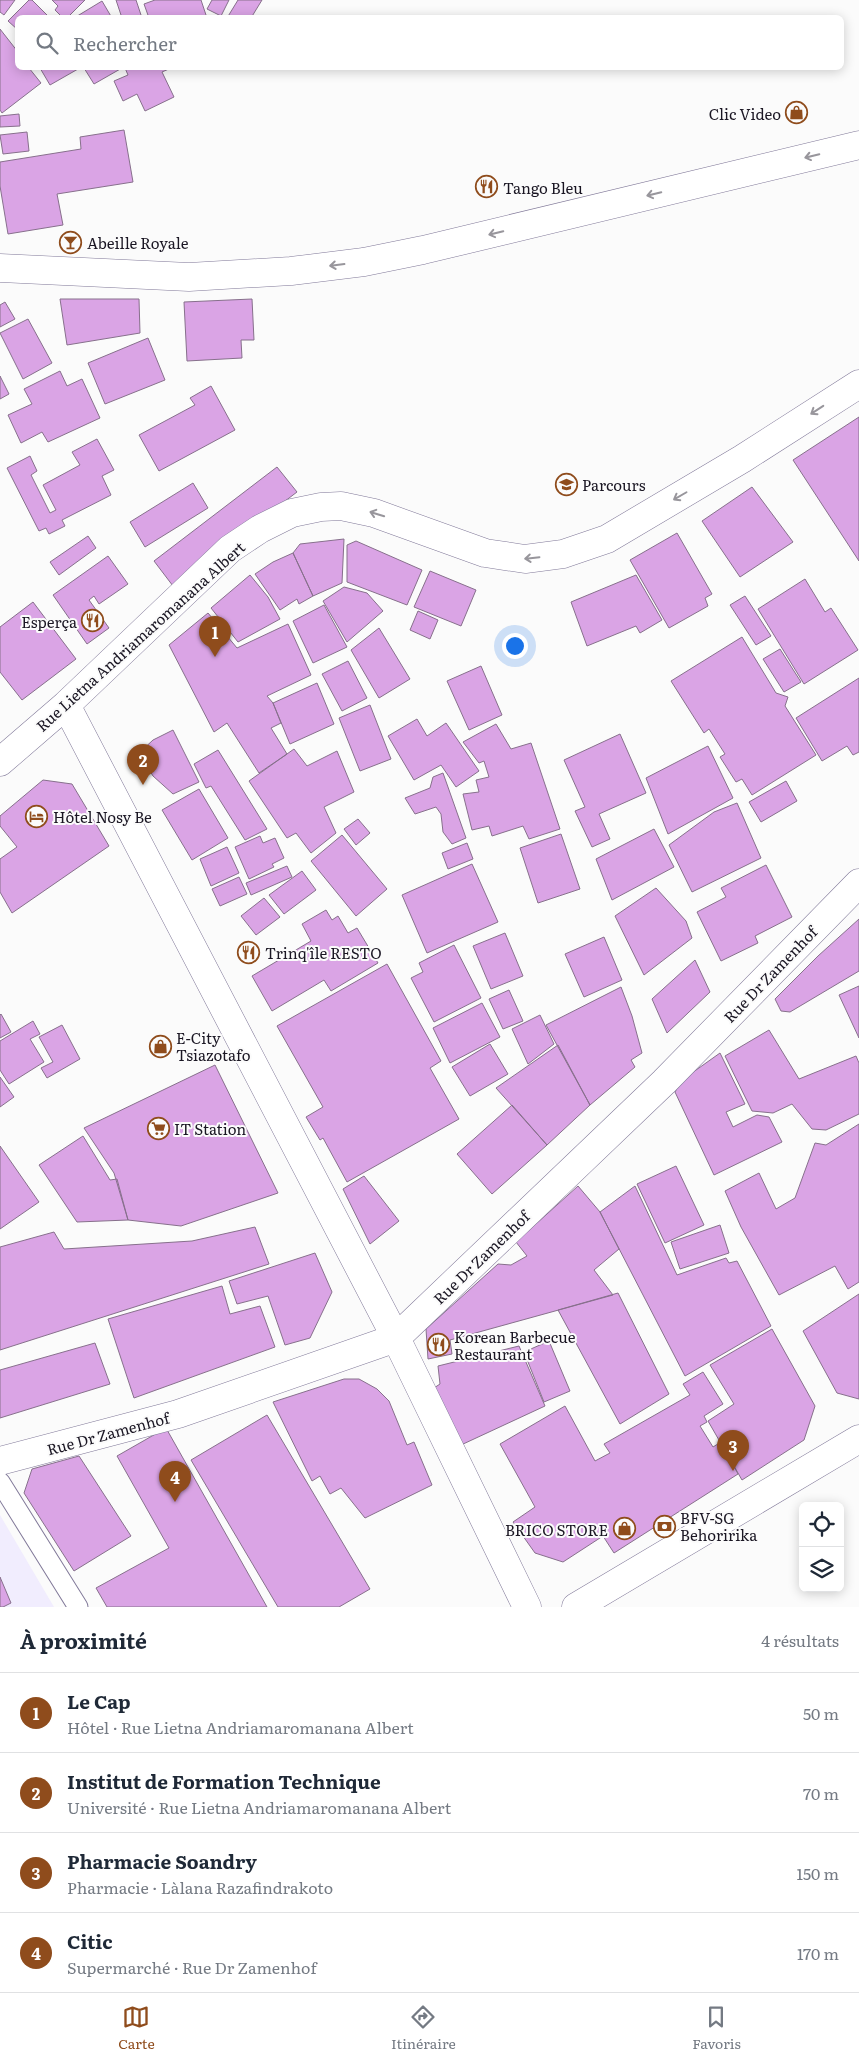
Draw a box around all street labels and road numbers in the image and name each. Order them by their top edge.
street label: Rue Lietna Andriamaromanana Albert [30,536,250,736]
street label: Rue Dr Zamenhof [718,920,823,1027]
street label: Rue Dr Zamenhof [428,1204,535,1309]
street label: Rue Dr Zamenhof [44,1405,173,1460]

